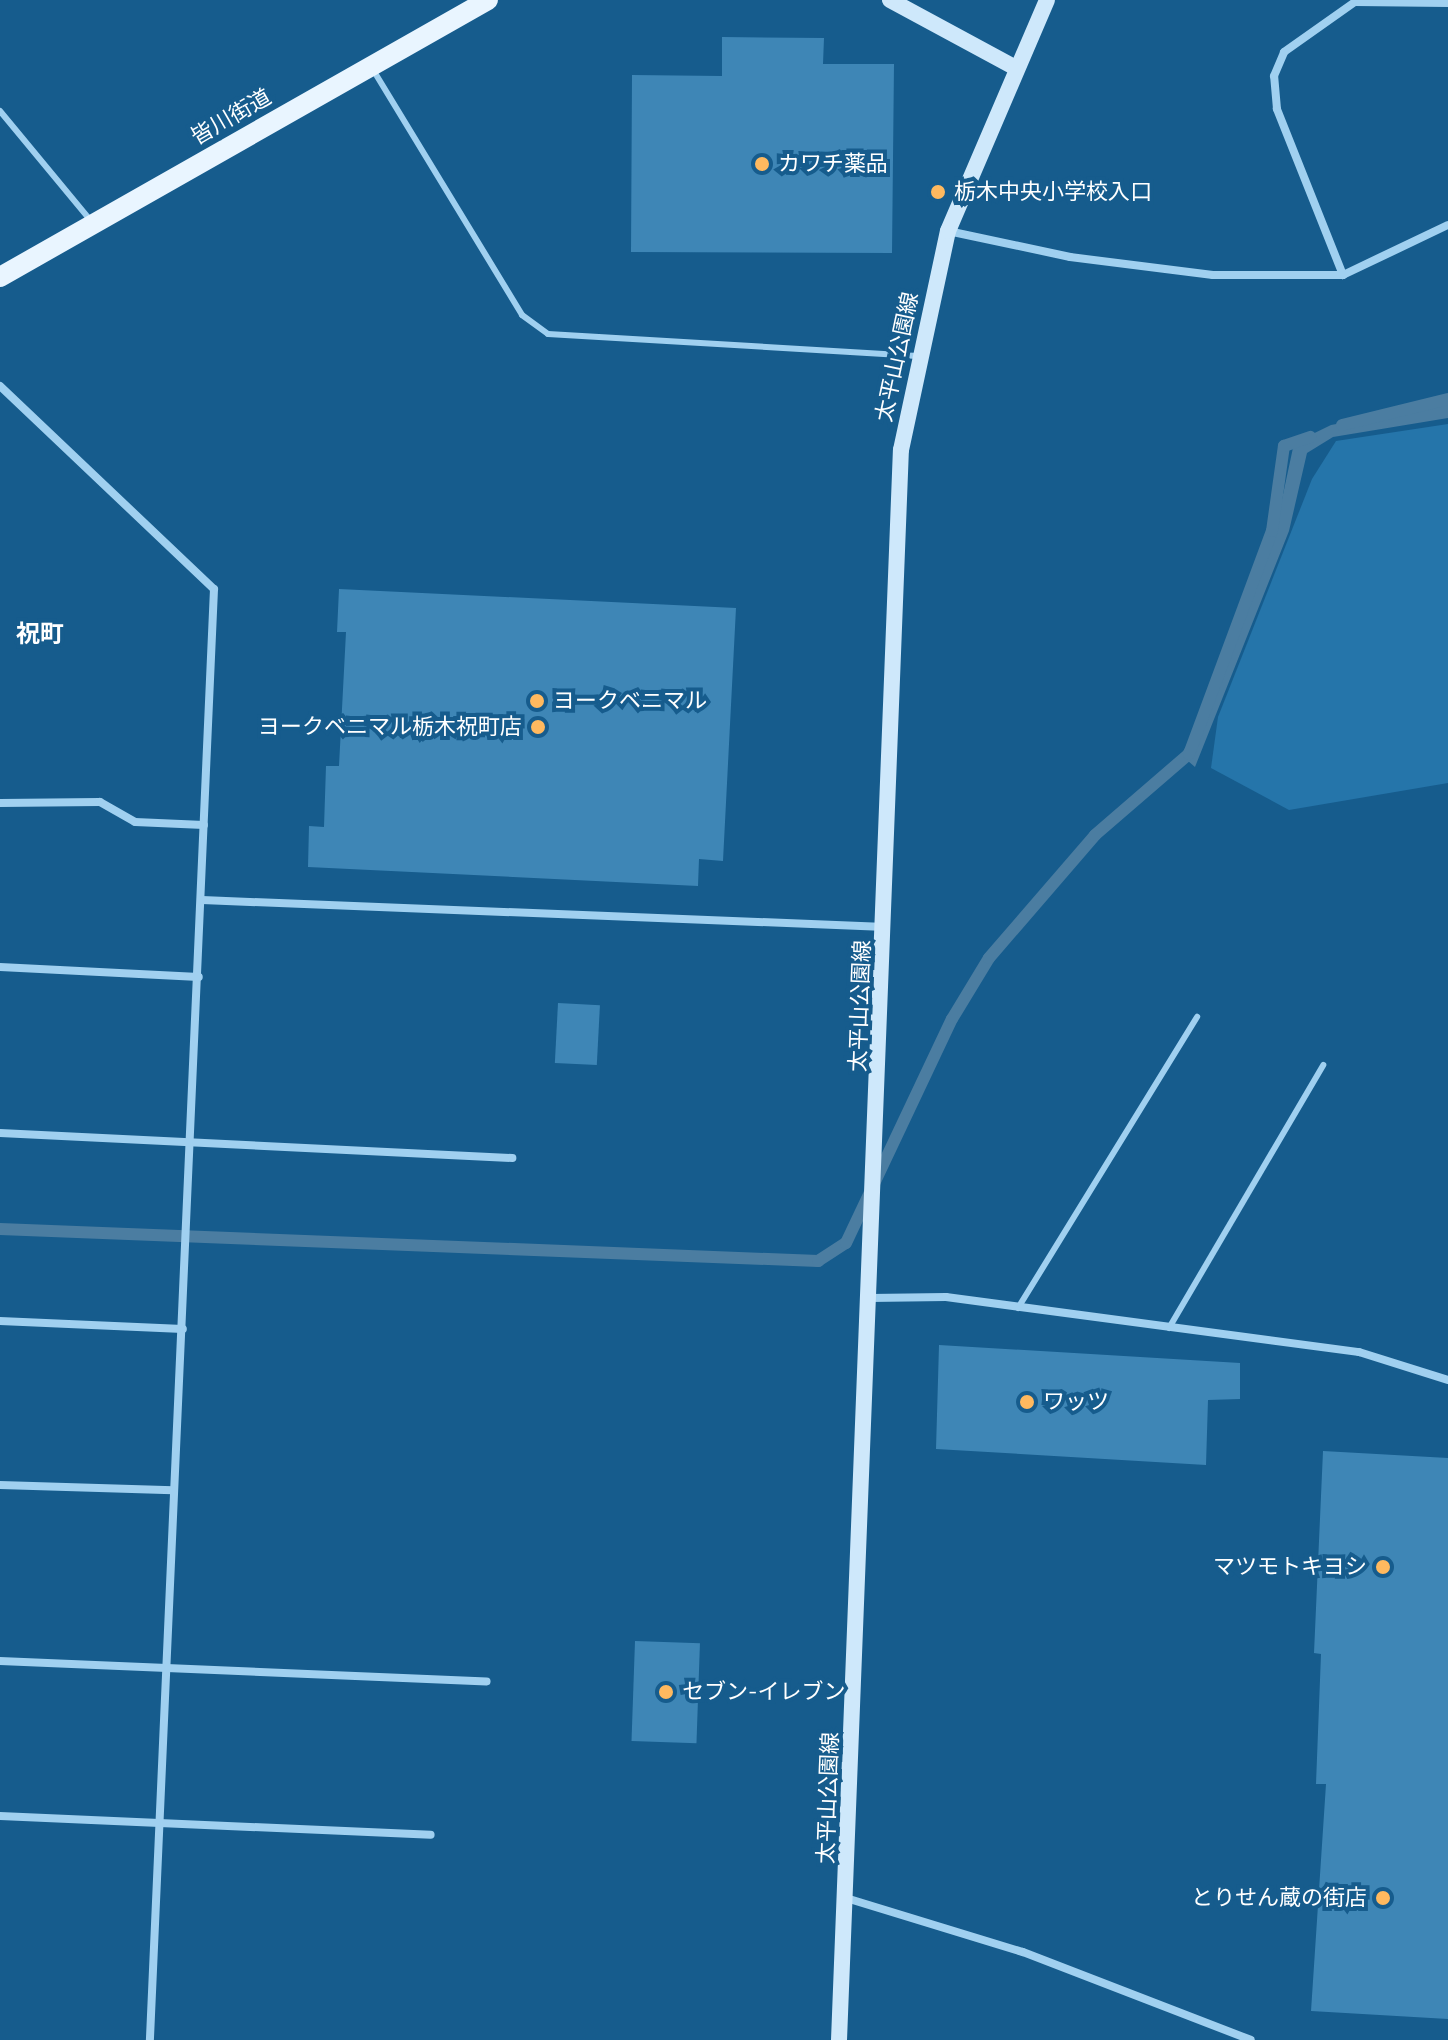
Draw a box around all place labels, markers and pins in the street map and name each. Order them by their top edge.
place label: カワチ薬品 [778,151,888,177]
marker: カワチ薬品 [753,155,771,173]
place label: 栃木中央小学校入口 [954,179,1152,205]
marker: 栃木中央小学校入口 [929,183,947,201]
place label: ヨークベニマル [553,688,707,714]
marker: ヨークベニマル [528,692,546,710]
place label: ヨークベニマル栃木祝町店 [258,714,522,740]
marker: ヨークベニマル栃木祝町店 [529,718,547,736]
place label: ワッツ [1043,1389,1109,1415]
marker: ワッツ [1018,1393,1036,1411]
place label: マツモトキヨシ [1213,1554,1367,1580]
marker: マツモトキヨシ [1374,1558,1392,1576]
place label: セブン-イレブン [682,1679,845,1705]
marker: セブン-イレブン [657,1683,675,1701]
place label: とりせん蔵の街店 [1191,1885,1367,1911]
marker: とりせん蔵の街店 [1374,1889,1392,1907]

